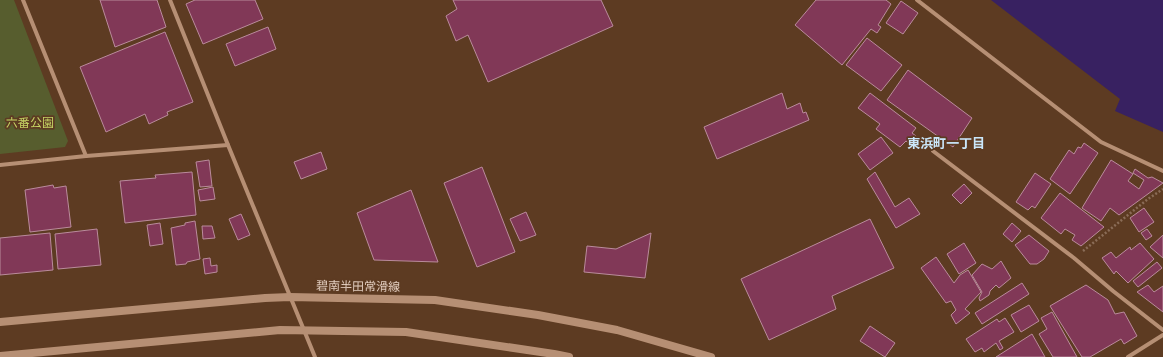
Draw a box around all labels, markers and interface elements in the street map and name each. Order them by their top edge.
park label: 六番公園 [6,115,54,130]
district label: 東浜町一丁目 [907,135,985,151]
street label: 碧南半田常滑線 [316,278,400,294]

